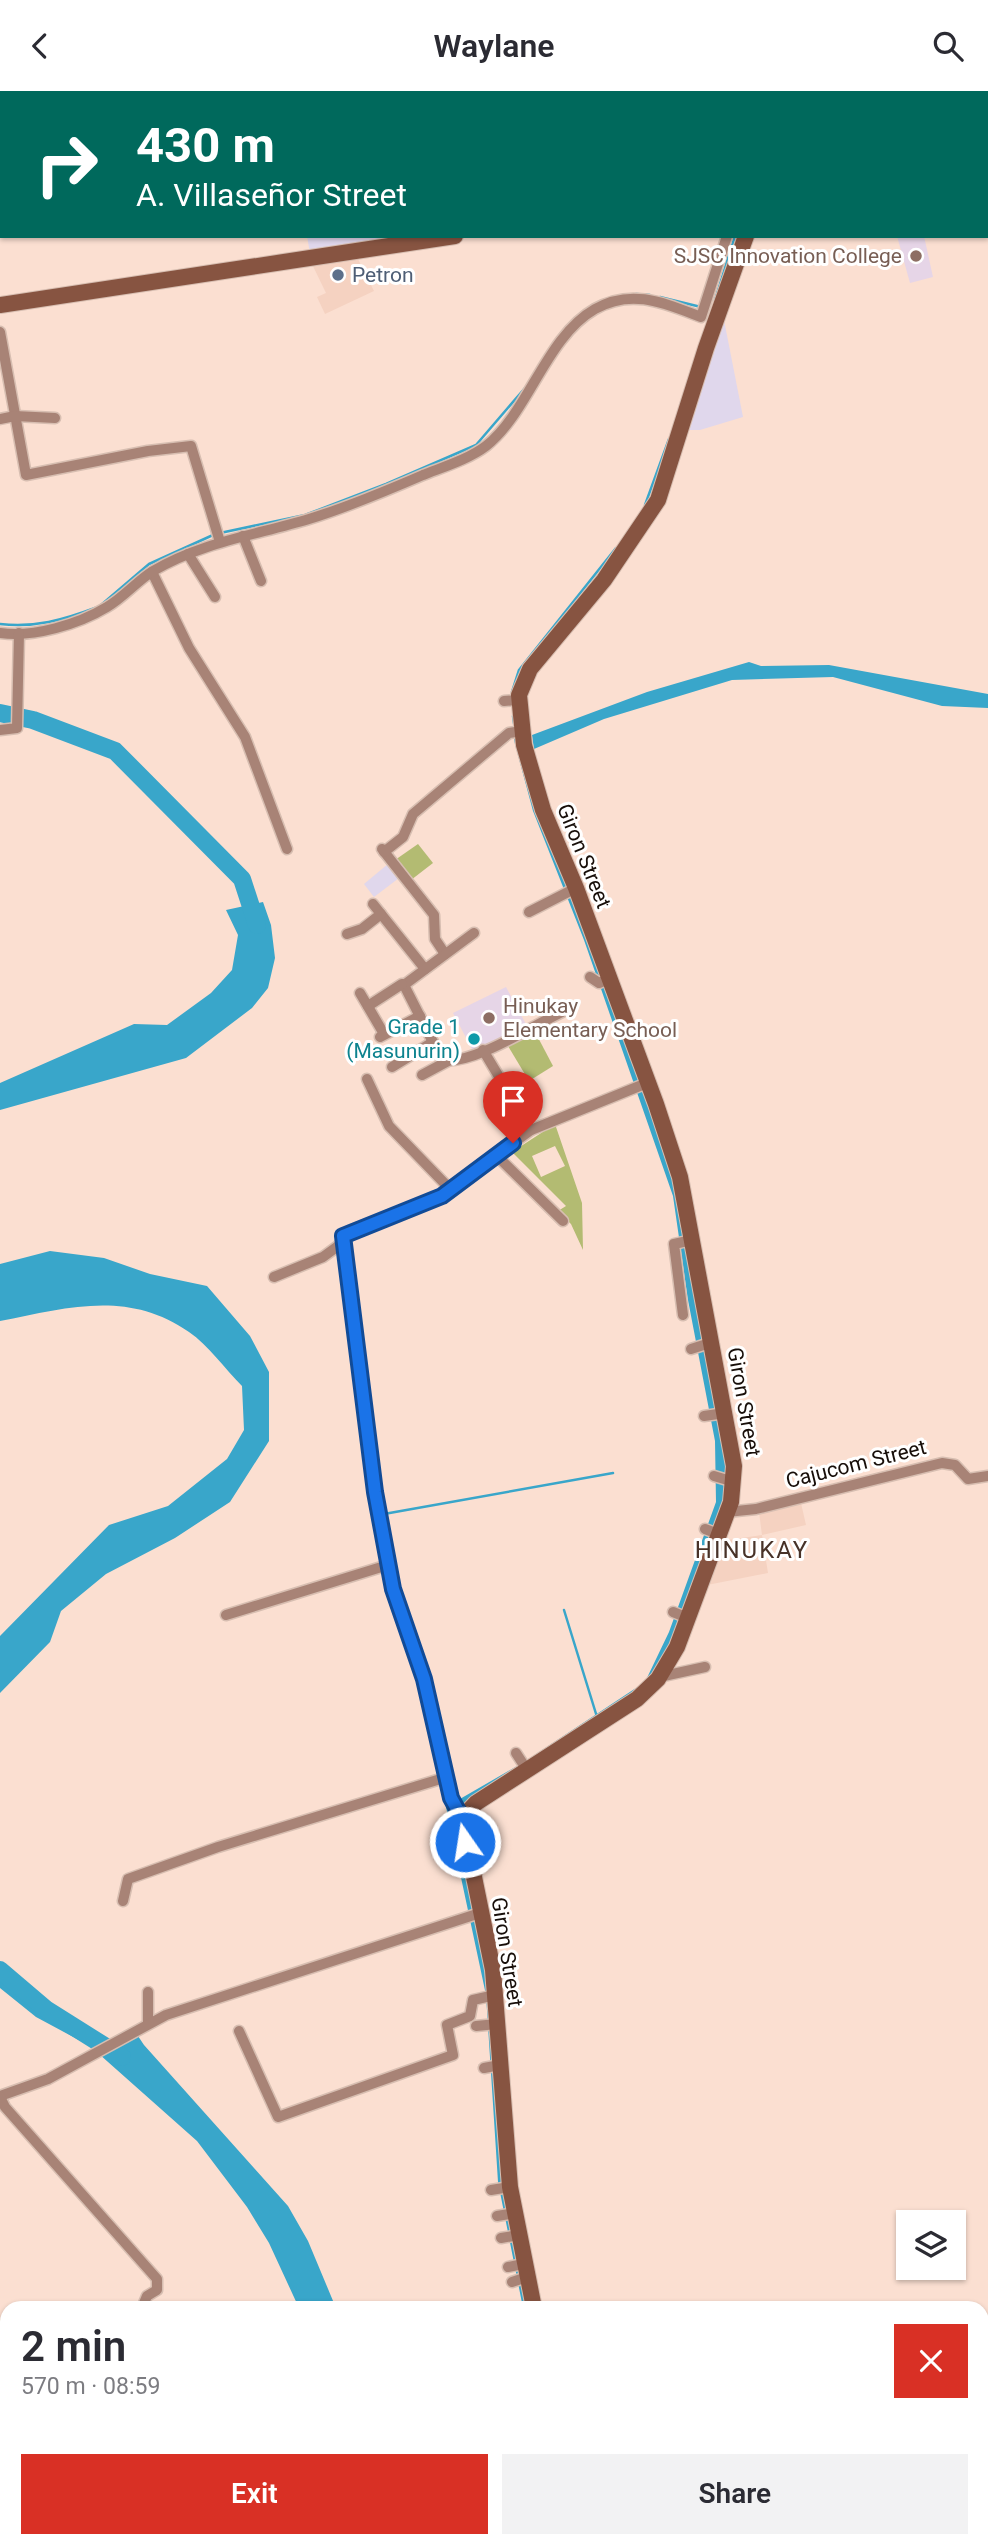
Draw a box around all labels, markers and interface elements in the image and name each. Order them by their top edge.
icon: back [21,27,59,65]
text: Waylane [433,27,555,65]
icon: search [929,27,967,65]
text: 430 m [136,117,275,174]
icon: right [21,119,112,210]
text: A. Villaseñor Street [136,176,407,214]
place label: SJSC Innovation College [674,244,902,268]
marker: SJSC Innovation College [908,248,924,264]
place label: Petron [352,263,414,287]
marker: Petron [330,267,346,283]
street label: Giron Street [552,800,616,912]
place label: Hinukay Elementary School [503,994,677,1042]
marker: Hinukay Elementary School [481,1010,497,1026]
place label: Grade 1 (Masunurin) [346,1015,460,1063]
marker: Grade 1 (Masunurin) [466,1031,482,1047]
pin [483,1071,543,1143]
icon: arrive [494,1082,532,1120]
street label: Giron Street [723,1345,765,1459]
street label: Cajucom Street [783,1435,929,1493]
district label: HINUKAY [695,1536,809,1564]
position arrow [428,1805,502,1879]
street label: Giron Street [487,1896,528,2009]
map controls [896,2210,966,2280]
button: layers [896,2210,966,2280]
text: 2 min [21,2322,126,2371]
button: close [894,2324,968,2398]
text: 570 m · 08:59 [21,2373,160,2400]
button: Exit [21,2454,488,2534]
button: Share [502,2454,968,2534]

